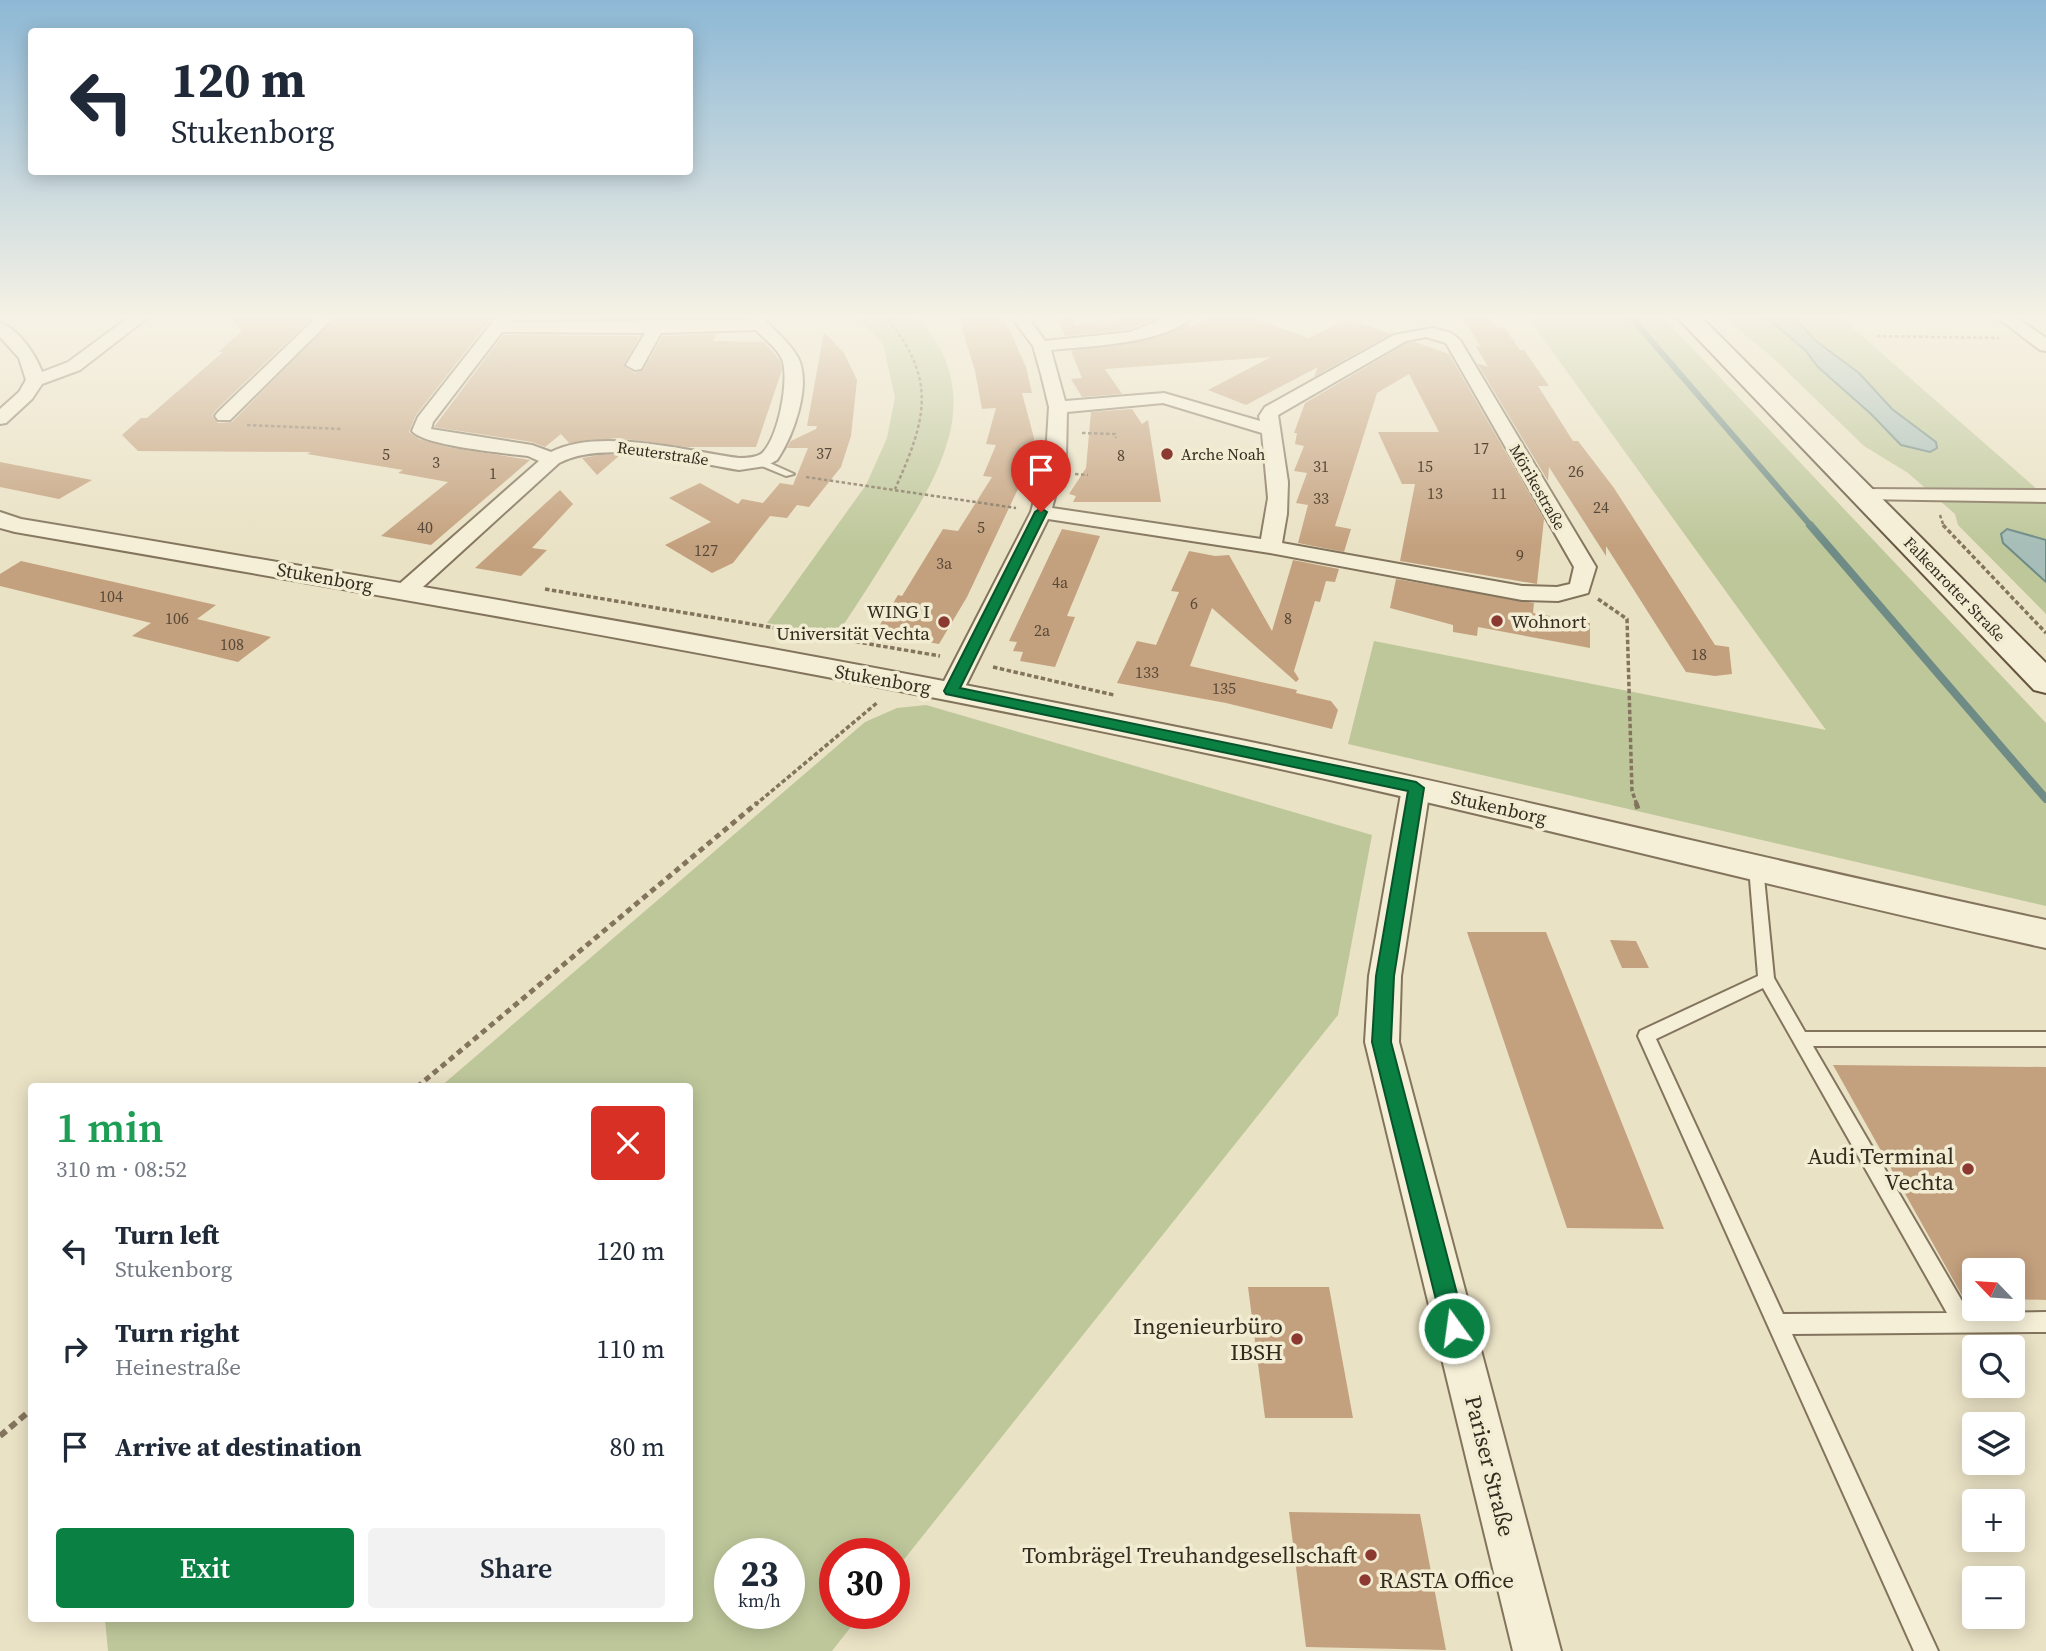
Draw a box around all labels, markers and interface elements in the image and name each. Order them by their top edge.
text: 120 m [171,46,306,113]
icon: left [56,56,147,147]
text: Stukenborg [171,110,335,154]
street label: Reuterstraße [616,436,710,470]
house number: 17 [1473,437,1489,459]
pin [1011,440,1071,512]
street label: Mörikestraße [1505,440,1571,534]
house number: 37 [816,442,832,464]
house number: 5 [382,443,390,465]
place label: Arche Noah [1181,443,1266,465]
house number: 8 [1117,444,1125,466]
marker: Arche Noah [1159,446,1175,462]
house number: 3 [432,451,440,473]
icon: arrive [1022,451,1060,489]
house number: 31 [1313,455,1329,477]
house number: 15 [1417,455,1433,477]
house number: 26 [1568,460,1584,482]
house number: 1 [489,462,497,484]
house number: 13 [1427,482,1443,504]
house number: 11 [1491,482,1507,504]
house number: 33 [1313,487,1329,509]
house number: 24 [1593,496,1609,518]
house number: 40 [417,516,433,538]
house number: 5 [977,516,985,538]
street label: Falkenrotter Straße [1899,532,2011,646]
house number: 127 [694,539,718,561]
house number: 9 [1516,544,1524,566]
house number: 3a [936,552,953,574]
street label: Stukenborg [275,556,375,598]
house number: 4a [1052,571,1069,593]
house number: 104 [99,585,123,607]
house number: 6 [1190,592,1198,614]
place label: WING I Universität Vechta [776,598,930,646]
house number: 106 [165,607,189,629]
house number: 8 [1284,607,1292,629]
place label: Wohnort [1511,608,1587,634]
marker: Wohnort [1489,613,1505,629]
marker: WING I Universität Vechta [936,614,952,630]
house number: 2a [1034,619,1051,641]
house number: 108 [220,633,244,655]
house number: 18 [1691,643,1707,665]
street label: Stukenborg [833,658,933,700]
house number: 133 [1135,661,1159,683]
house number: 135 [1212,677,1236,699]
street label: Stukenborg [1449,783,1549,831]
text: 1 min [56,1098,164,1156]
button: close [591,1106,665,1180]
place label: Audi Terminal Vechta [1807,1140,1954,1198]
text: 310 m · 08:52 [56,1153,187,1185]
marker: Audi Terminal Vechta [1960,1161,1976,1177]
text: Turn left [115,1217,219,1253]
icon: left [56,1232,94,1270]
text: 120 m [597,1233,665,1269]
text: Stukenborg [115,1253,233,1285]
north arrow [1962,1258,2025,1321]
map controls [1962,1258,2025,1629]
position arrow [1417,1291,1491,1365]
place label: Ingenieurbüro IBSH [1133,1310,1283,1368]
text: Turn right [115,1315,239,1351]
icon: right [56,1330,94,1368]
text: 110 m [597,1331,665,1367]
marker: Ingenieurbüro IBSH [1289,1331,1305,1347]
button: search [1962,1335,2025,1398]
text: Heinestraße [115,1351,241,1383]
street label: Pariser Straße [1457,1392,1523,1540]
button: layers [1962,1412,2025,1475]
icon: arrive [56,1428,94,1466]
text: Arrive at destination [115,1429,362,1465]
text: 80 m [610,1429,665,1465]
button: + [1962,1489,2025,1552]
button: Exit [56,1528,354,1608]
button: Share [368,1528,665,1608]
speed limit sign: 30 [819,1538,910,1629]
place label: Tombrägel Treuhandgesellschaft [1022,1539,1357,1571]
marker: Tombrägel Treuhandgesellschaft [1363,1547,1379,1563]
text: 23 [741,1550,778,1598]
place label: RASTA Office [1379,1564,1514,1596]
button: − [1962,1566,2025,1629]
marker: RASTA Office [1357,1572,1373,1588]
text: km/h [738,1588,781,1613]

